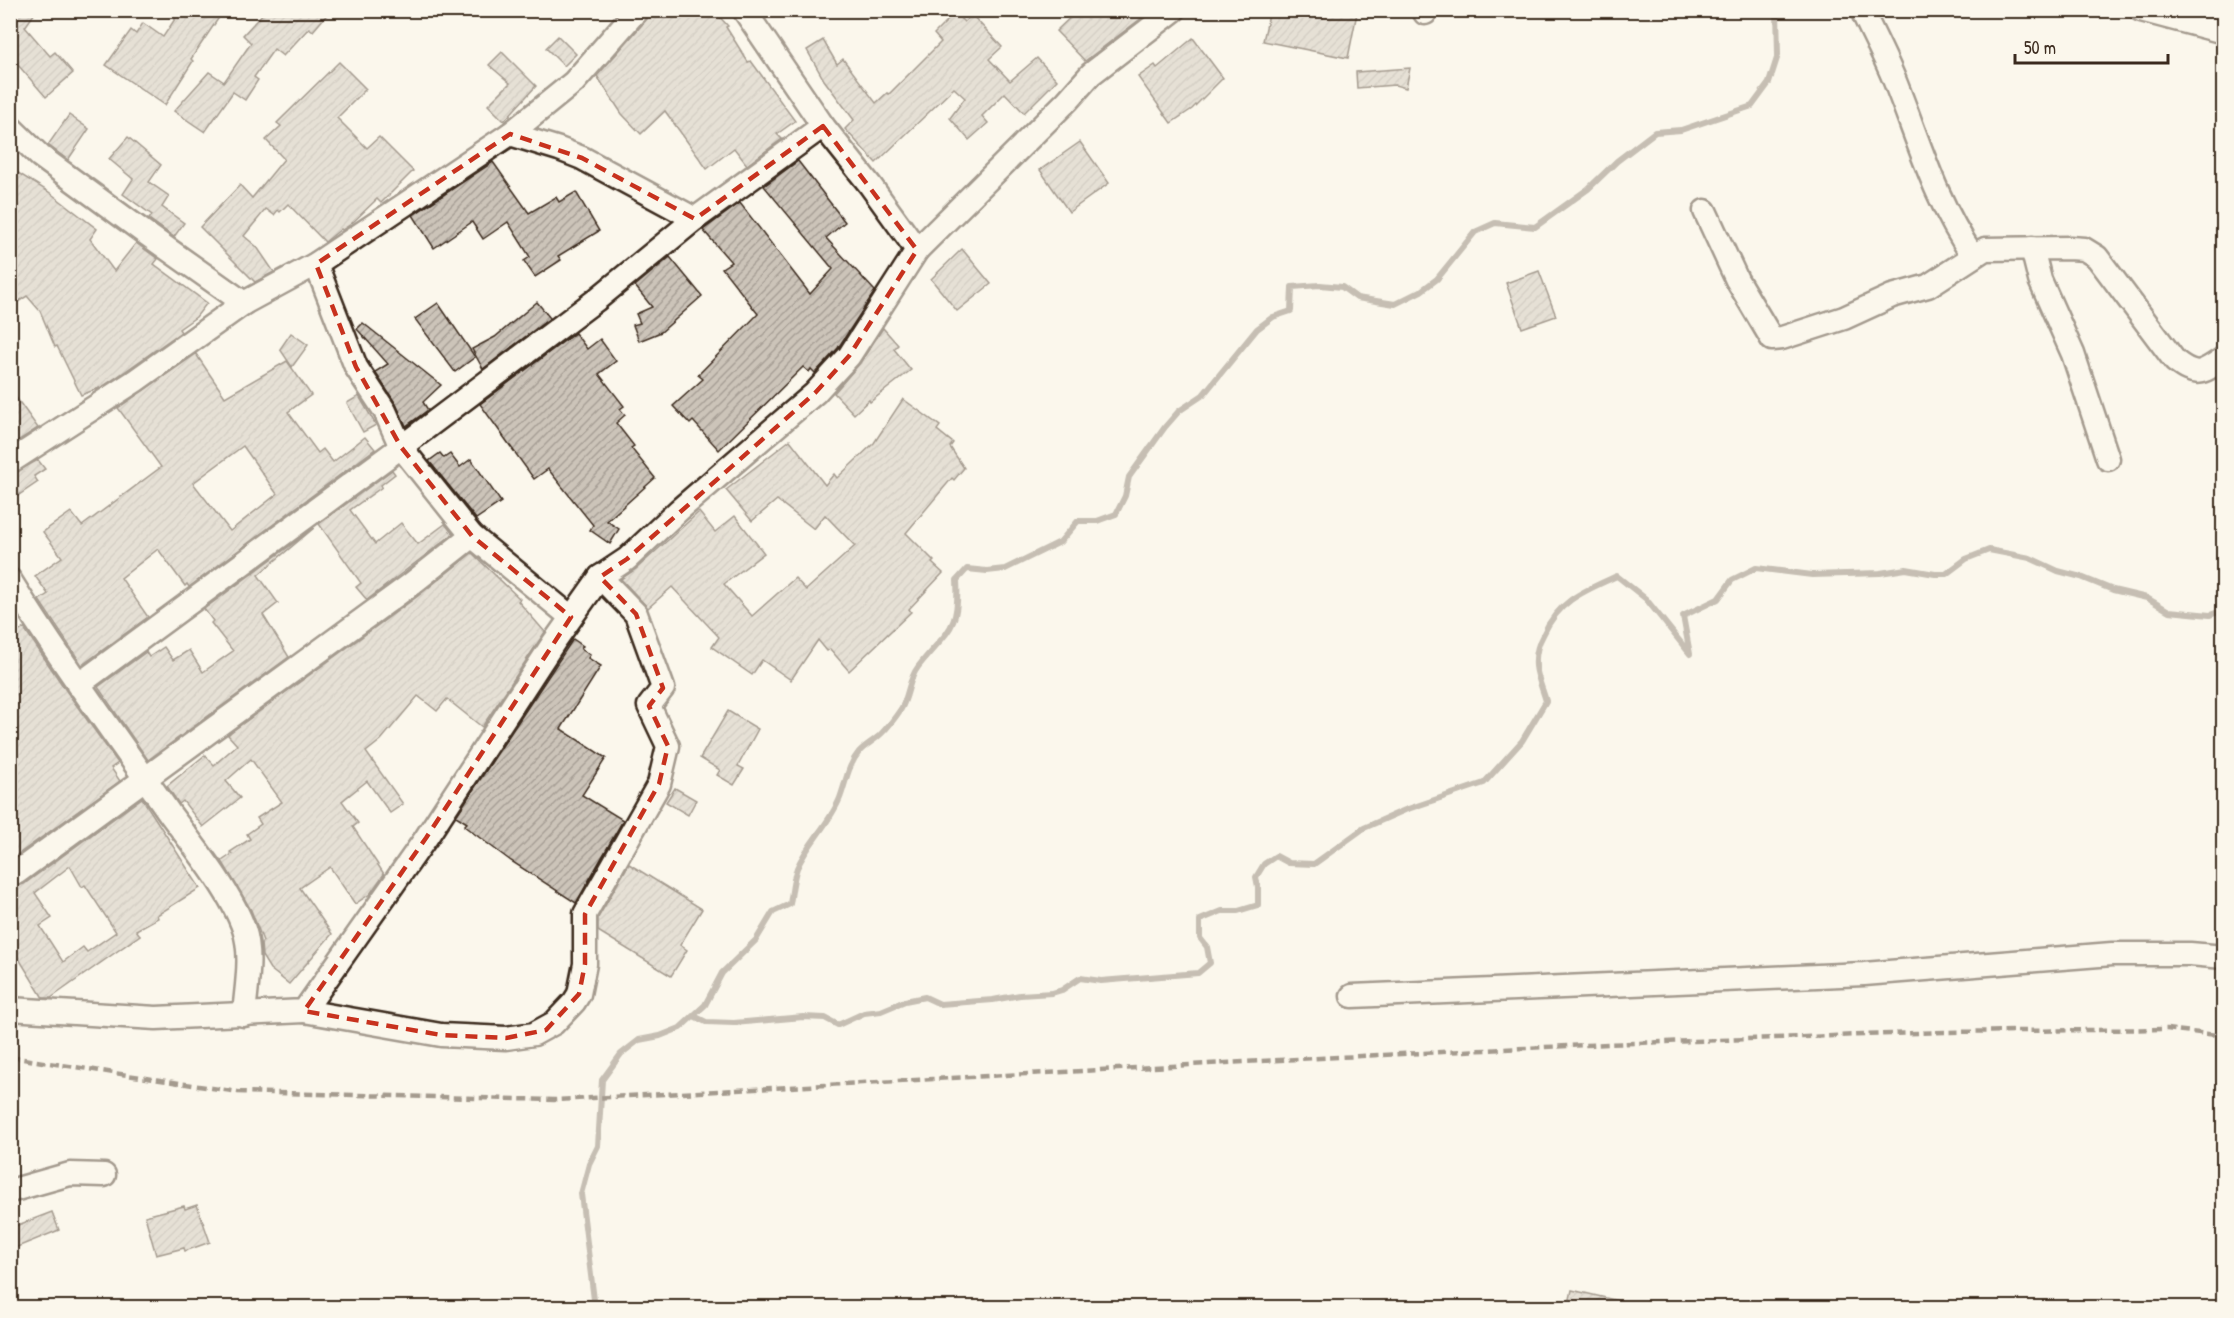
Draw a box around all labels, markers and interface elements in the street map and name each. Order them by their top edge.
scale bar [2015,27,2168,65]
text: 50 m [2024,35,2056,60]

